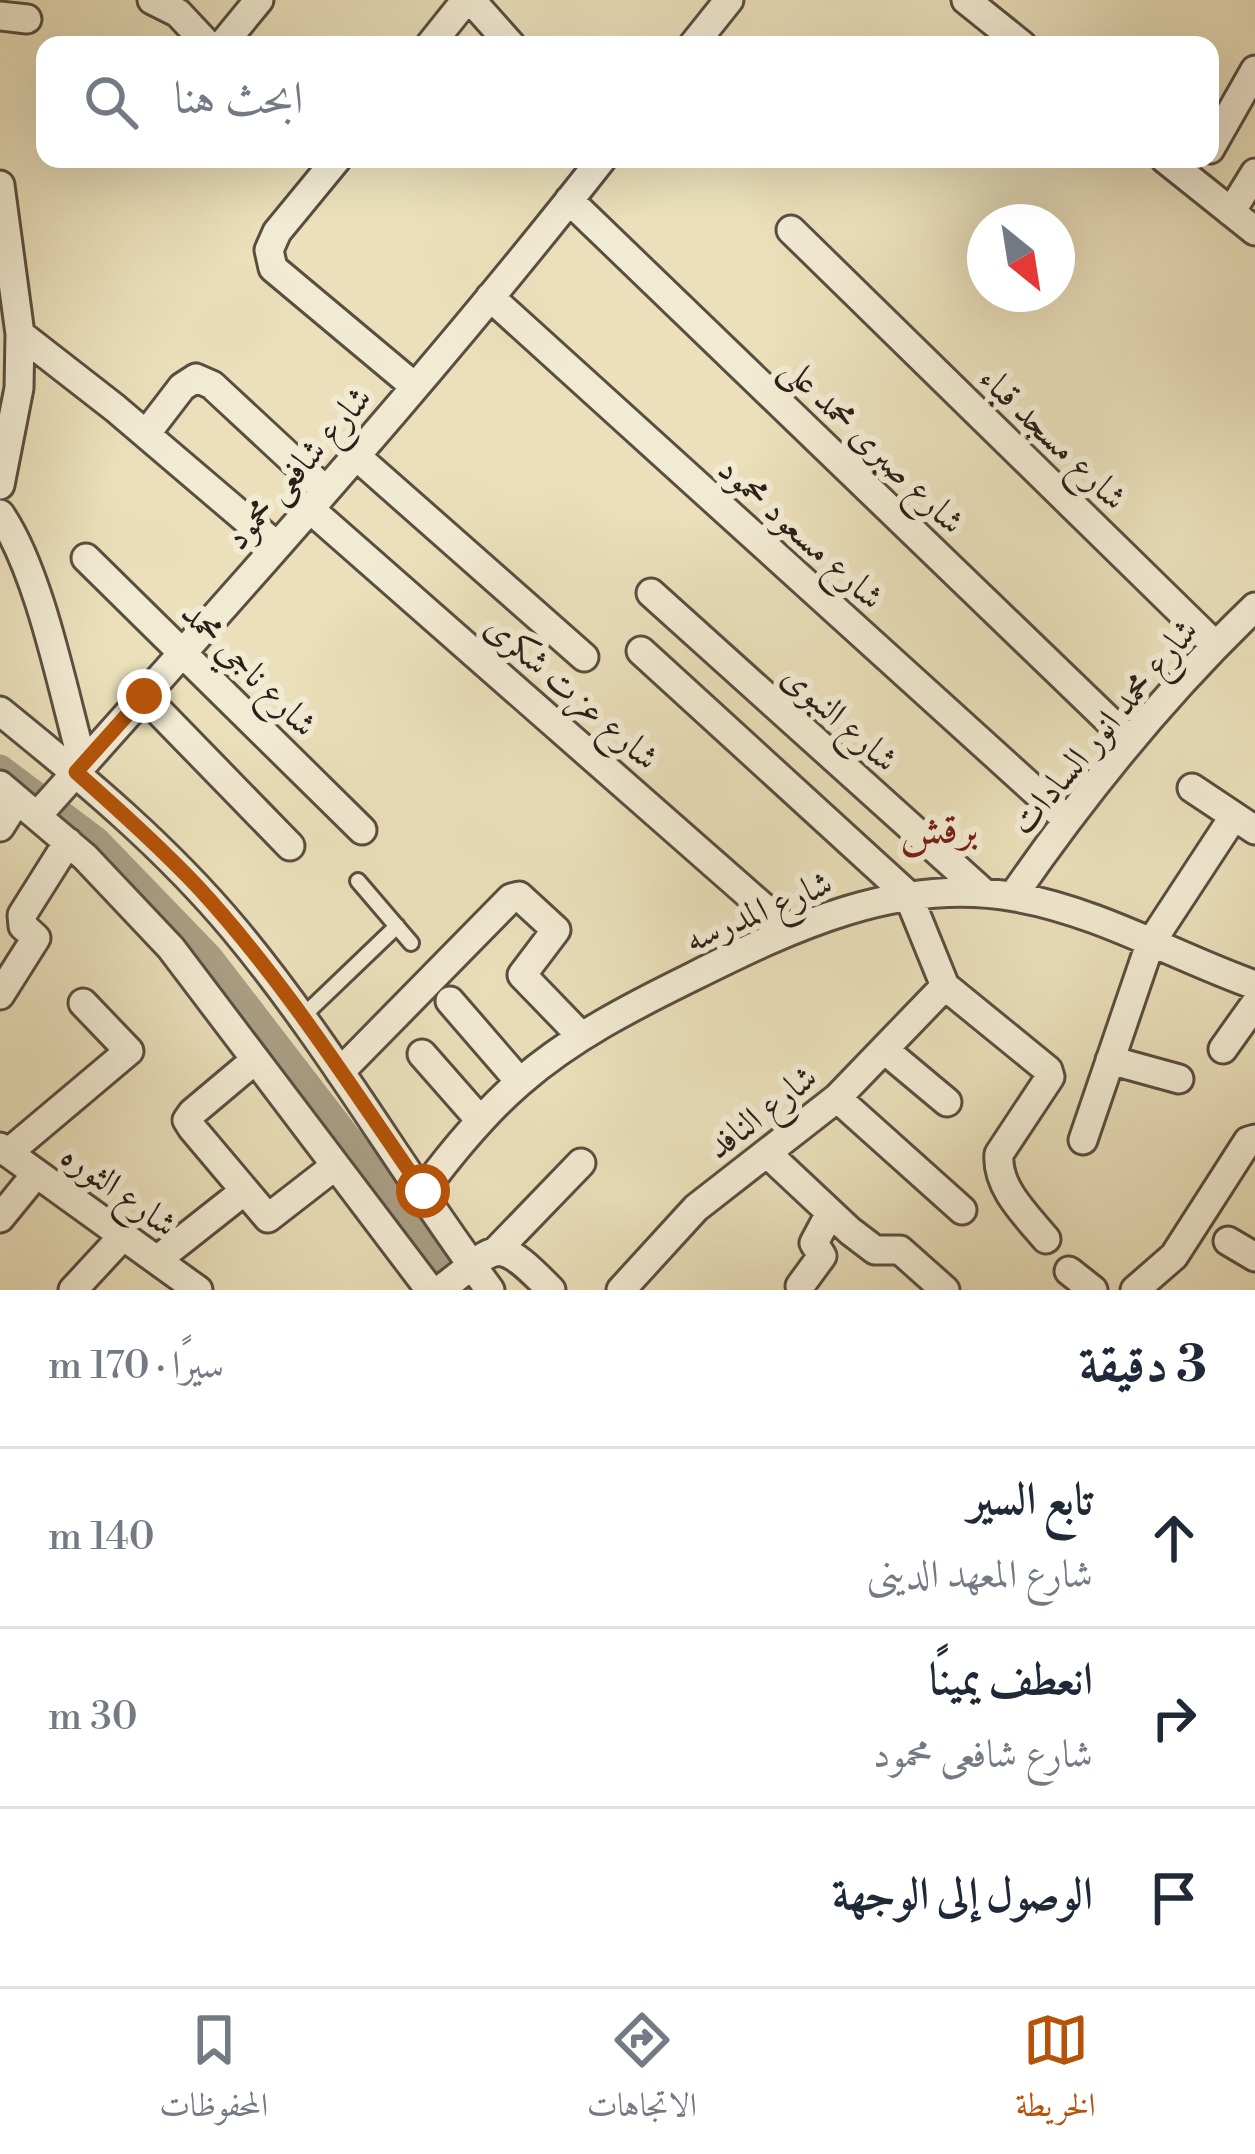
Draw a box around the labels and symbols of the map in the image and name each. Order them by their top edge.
north arrow [967,204,1075,312]
street label: شارع صبرى محمد على [767,347,974,549]
street label: شارع مسجد قباء [964,357,1136,525]
street label: شارع شافعى محمود [215,377,387,564]
street label: شارع مسعود محمود [704,447,893,625]
street label: شارع ناجي محمد [166,592,326,752]
street label: شارع عزت شكرى [471,605,668,785]
street label: شارع محمد انور السادات [1001,610,1213,849]
street label: شارع النبوى [768,655,907,787]
route end [117,669,171,723]
district label: برقش [900,804,978,858]
street label: شارع المدرسه [678,861,842,969]
street label: شارع النافد [698,1056,831,1175]
street label: شارع الثوره [48,1134,186,1253]
route start [396,1164,450,1218]

